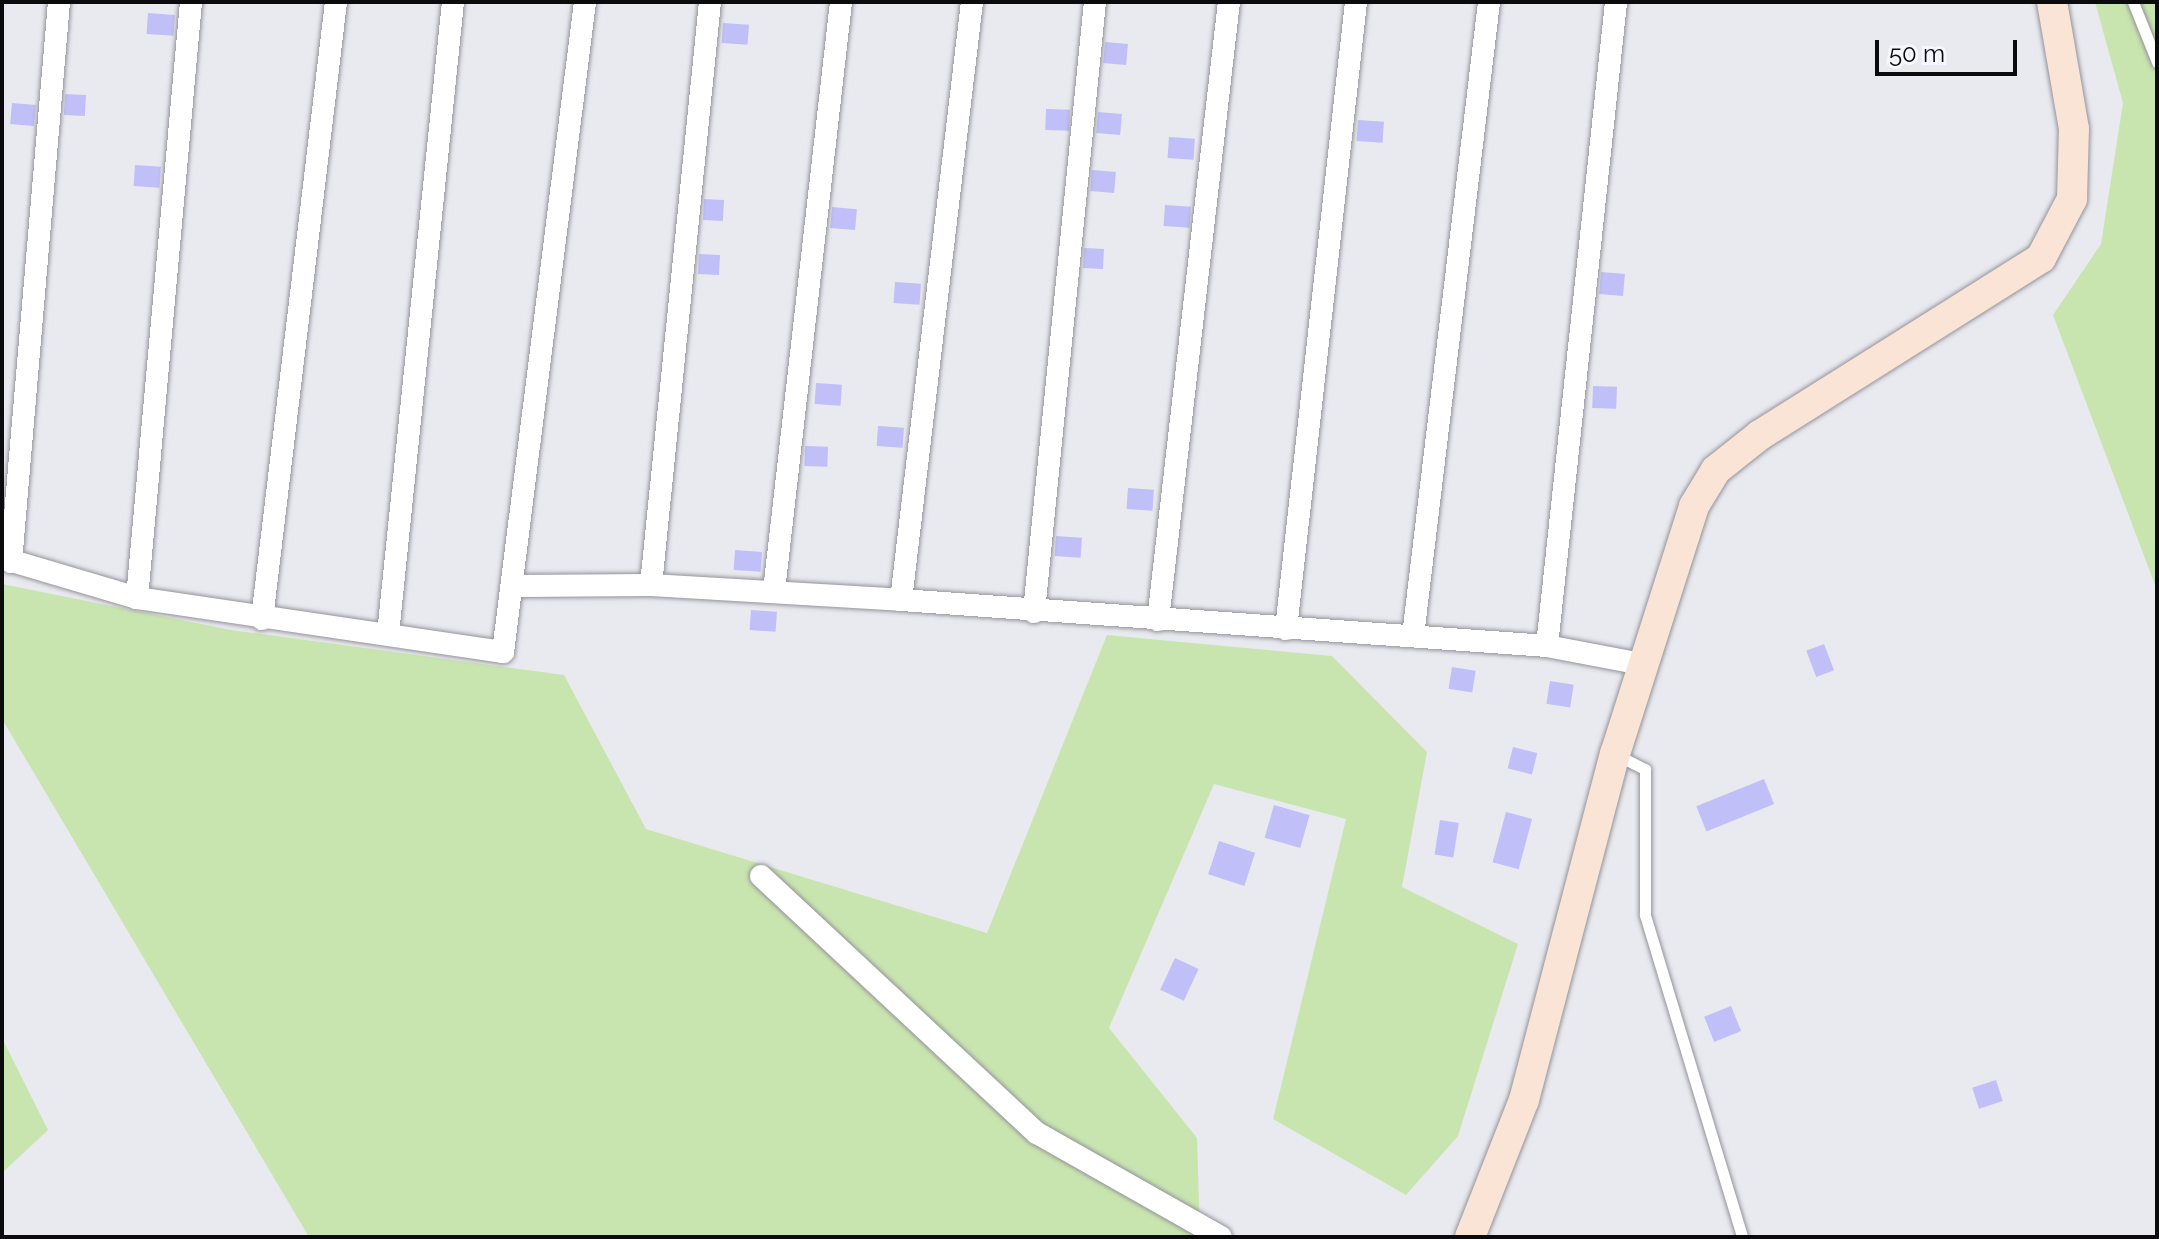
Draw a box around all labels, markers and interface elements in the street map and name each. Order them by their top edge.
scale bar [1879,24,2021,74]
text: 50 m [1889,39,1945,68]

